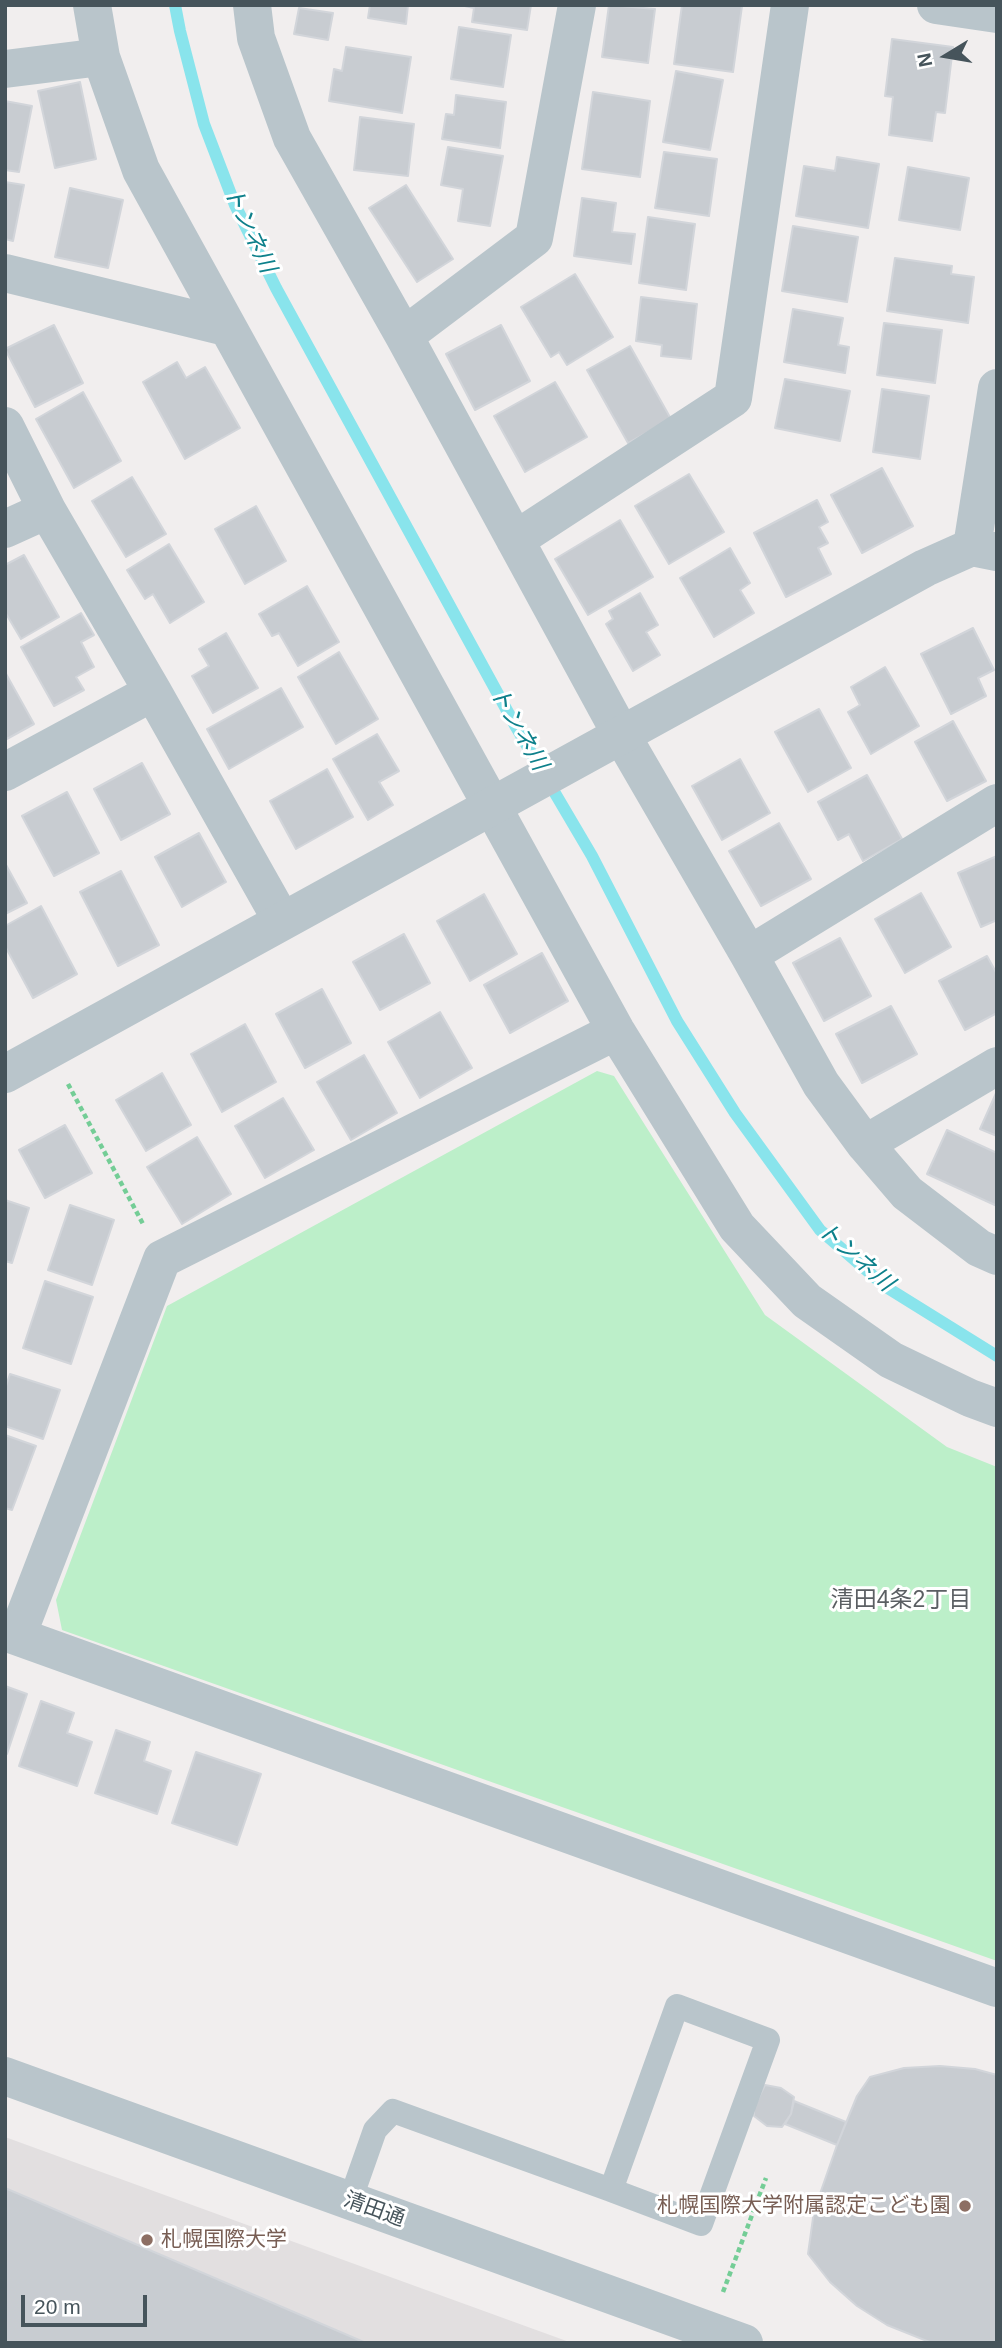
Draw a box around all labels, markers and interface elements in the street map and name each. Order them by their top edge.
north arrow [911,21,981,91]
text: N [913,51,937,69]
water label: トンネ川 [217,182,281,278]
water label: トンネ川 [483,682,553,776]
water label: トンネ川 [811,1216,899,1298]
district label: 清田4条2丁目 [831,1587,971,1615]
street label: 清田通 [340,2187,408,2233]
place label: 札幌国際大学附属認定こども園 [657,2193,951,2219]
marker: 札幌国際大学附属認定こども園 [957,2198,973,2214]
place label: 札幌国際大学 [161,2227,287,2253]
marker: 札幌国際大学 [139,2232,155,2248]
scale bar [24,2282,150,2326]
text: 20 m [34,2295,81,2318]

